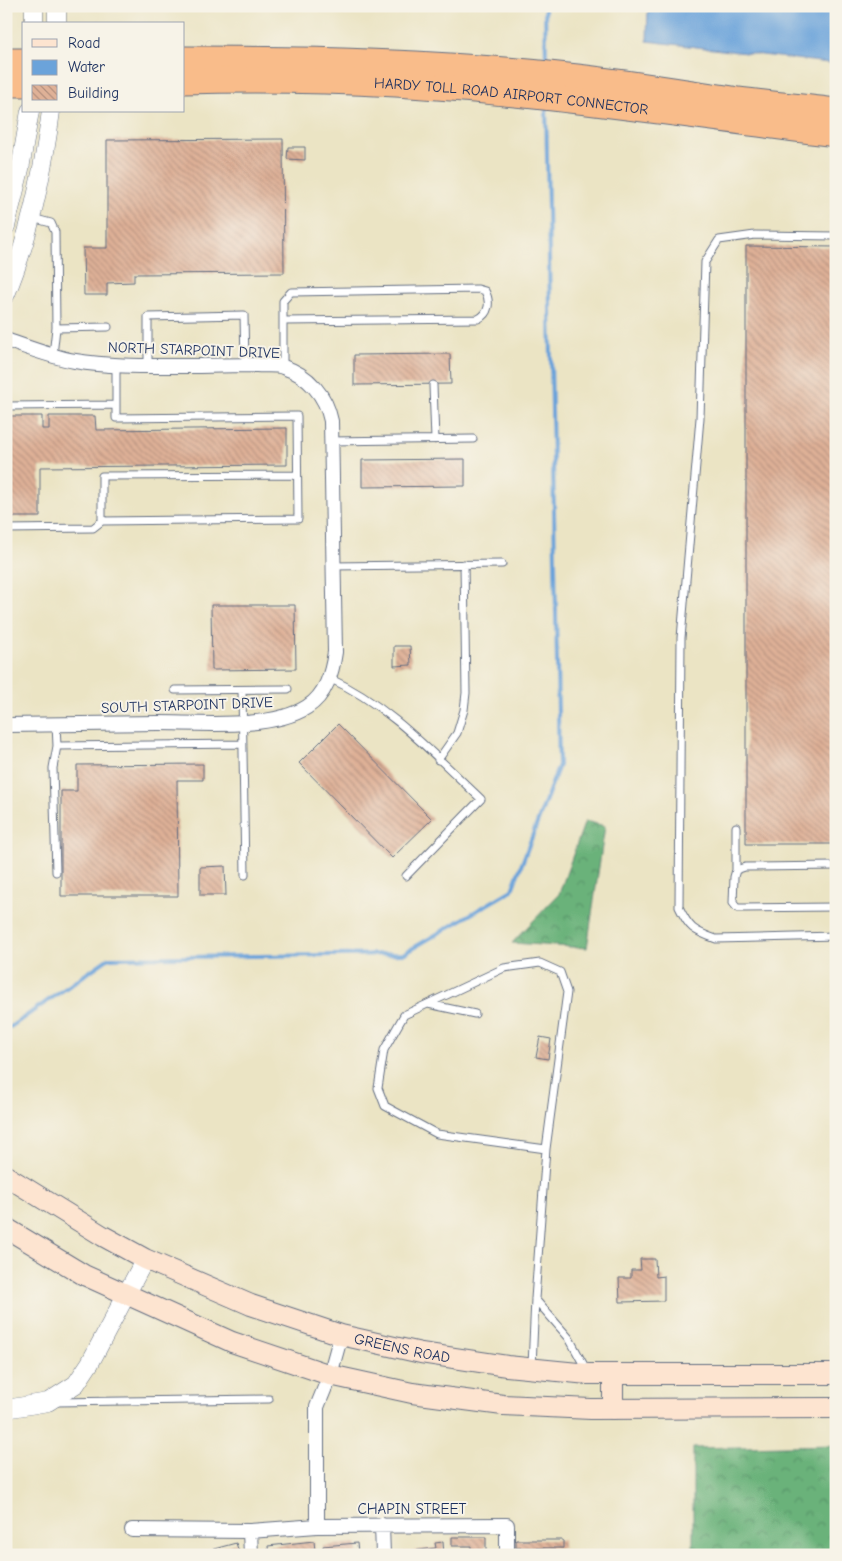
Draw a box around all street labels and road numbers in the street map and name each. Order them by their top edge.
street label: HARDY TOLL ROAD AIRPORT CONNECTOR [374,74,650,119]
street label: NORTH STARPOINT DRIVE [108,338,280,362]
street label: SOUTH STARPOINT DRIVE [101,693,273,717]
street label: GREENS ROAD [352,1329,452,1366]
street label: CHAPIN STREET [358,1500,467,1518]

